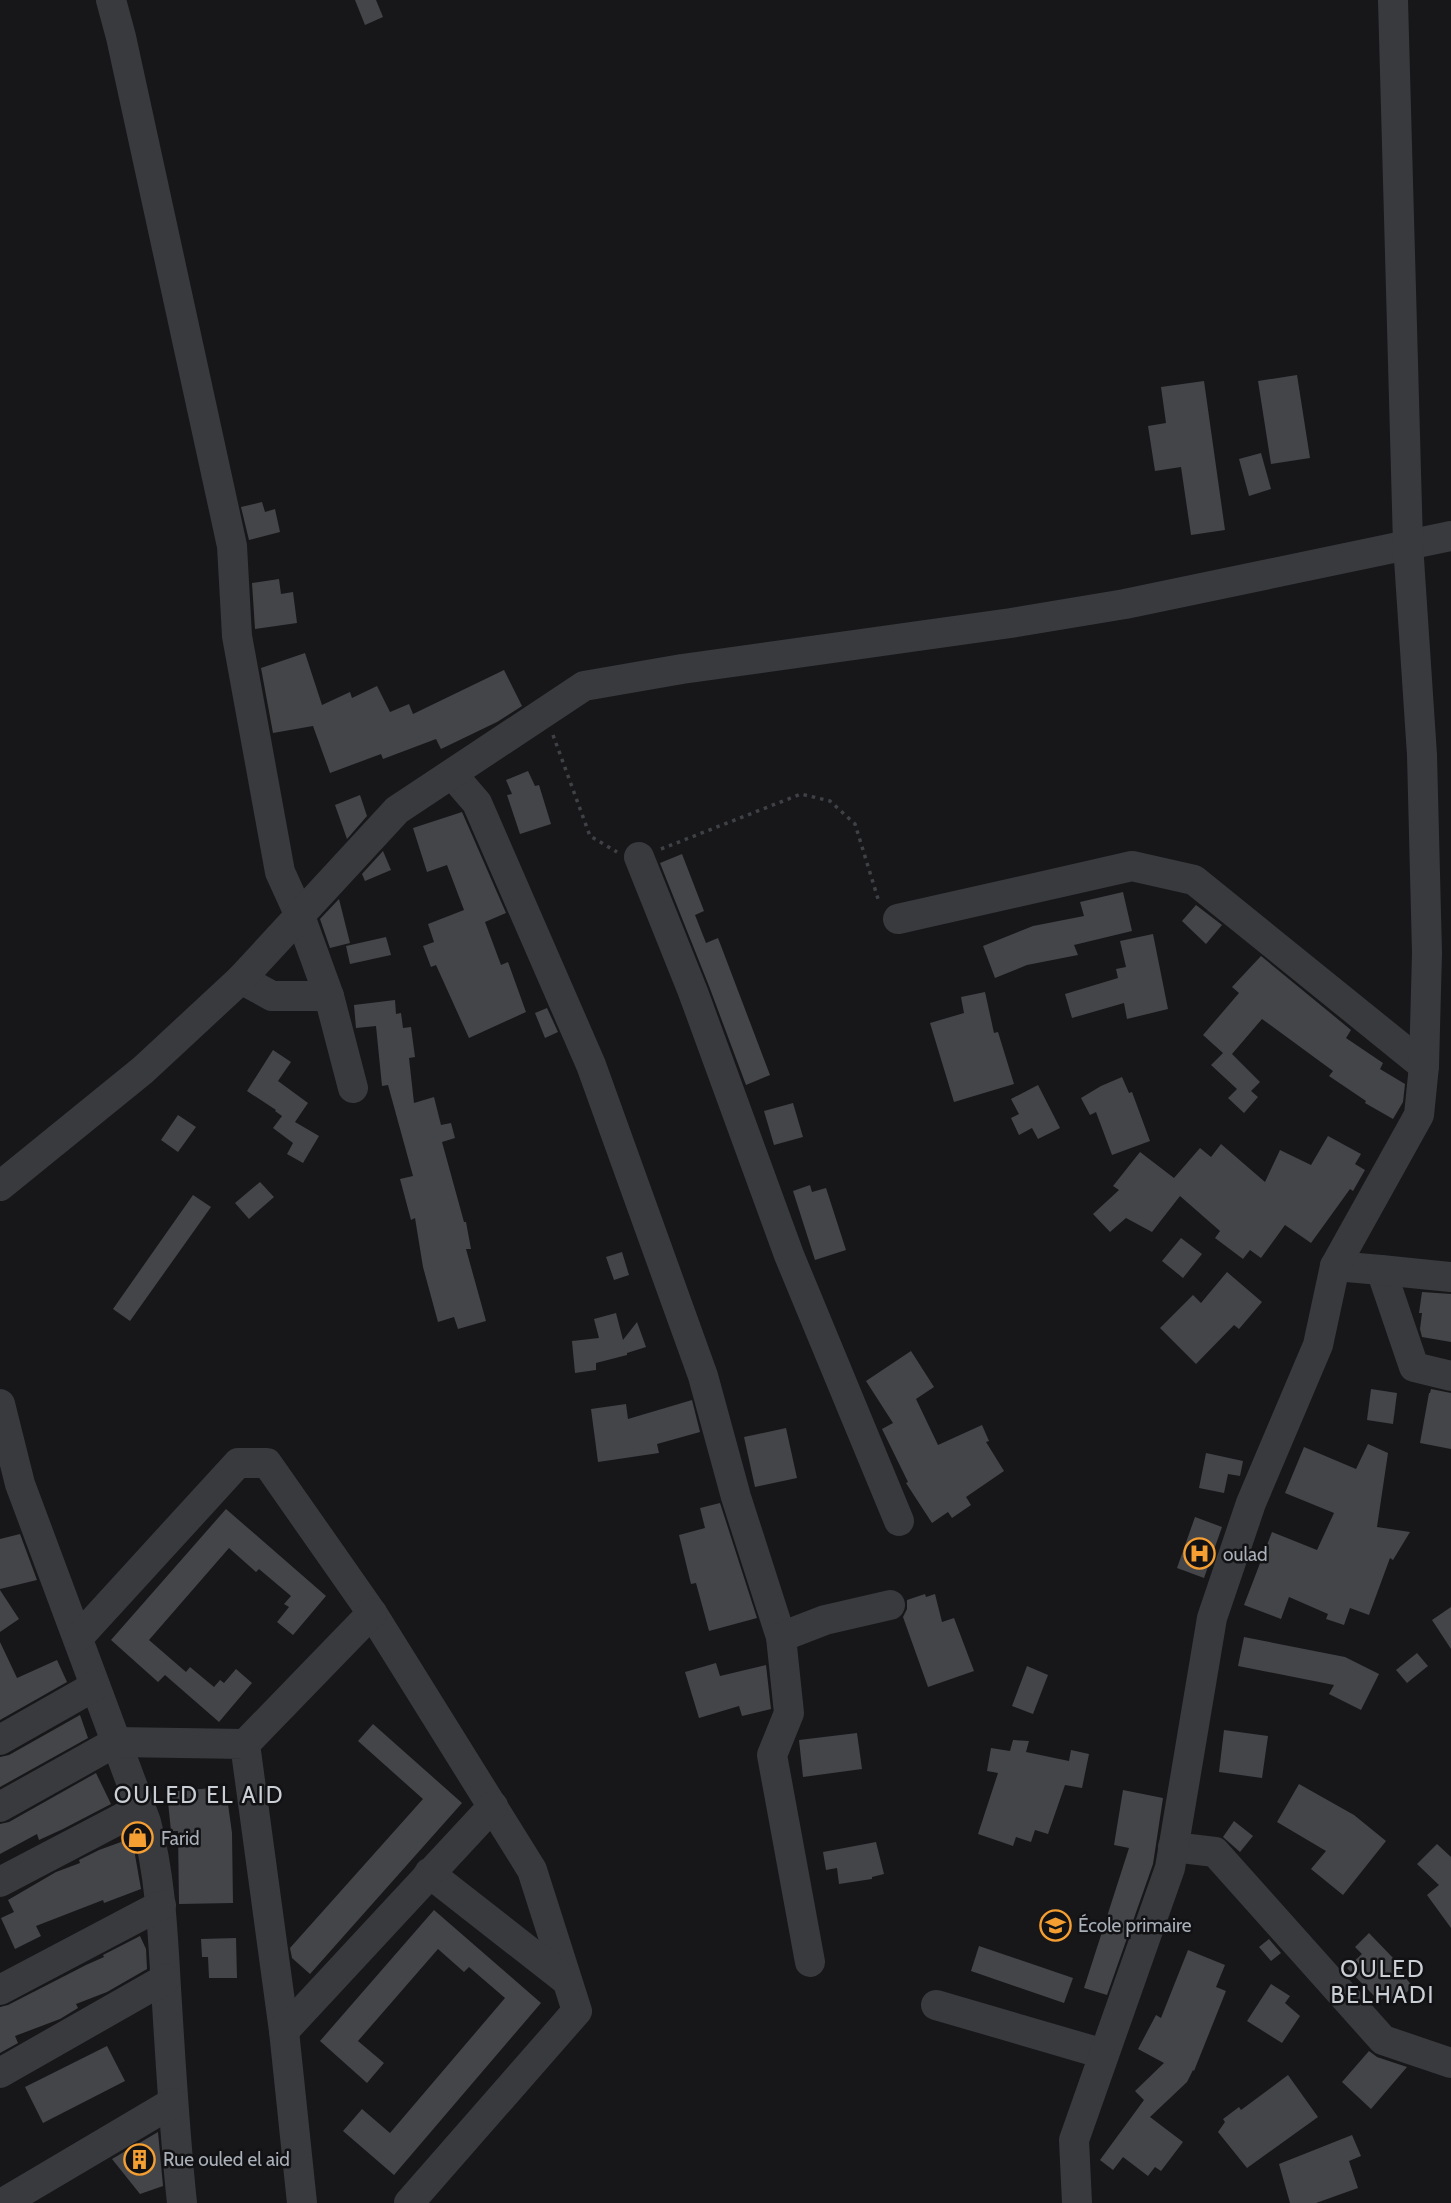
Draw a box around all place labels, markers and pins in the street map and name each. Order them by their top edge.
hospital icon: oulad [1183,1537,1217,1571]
place label: oulad [1223,1543,1268,1566]
shop icon: Farid [121,1821,155,1855]
place label: Farid [161,1827,200,1850]
school or university icon: École primaire [1038,1908,1072,1942]
place label: École primaire [1078,1913,1192,1937]
building icon: Rue ouled el aid [123,2142,157,2176]
place label: Rue ouled el aid [163,2148,290,2171]

